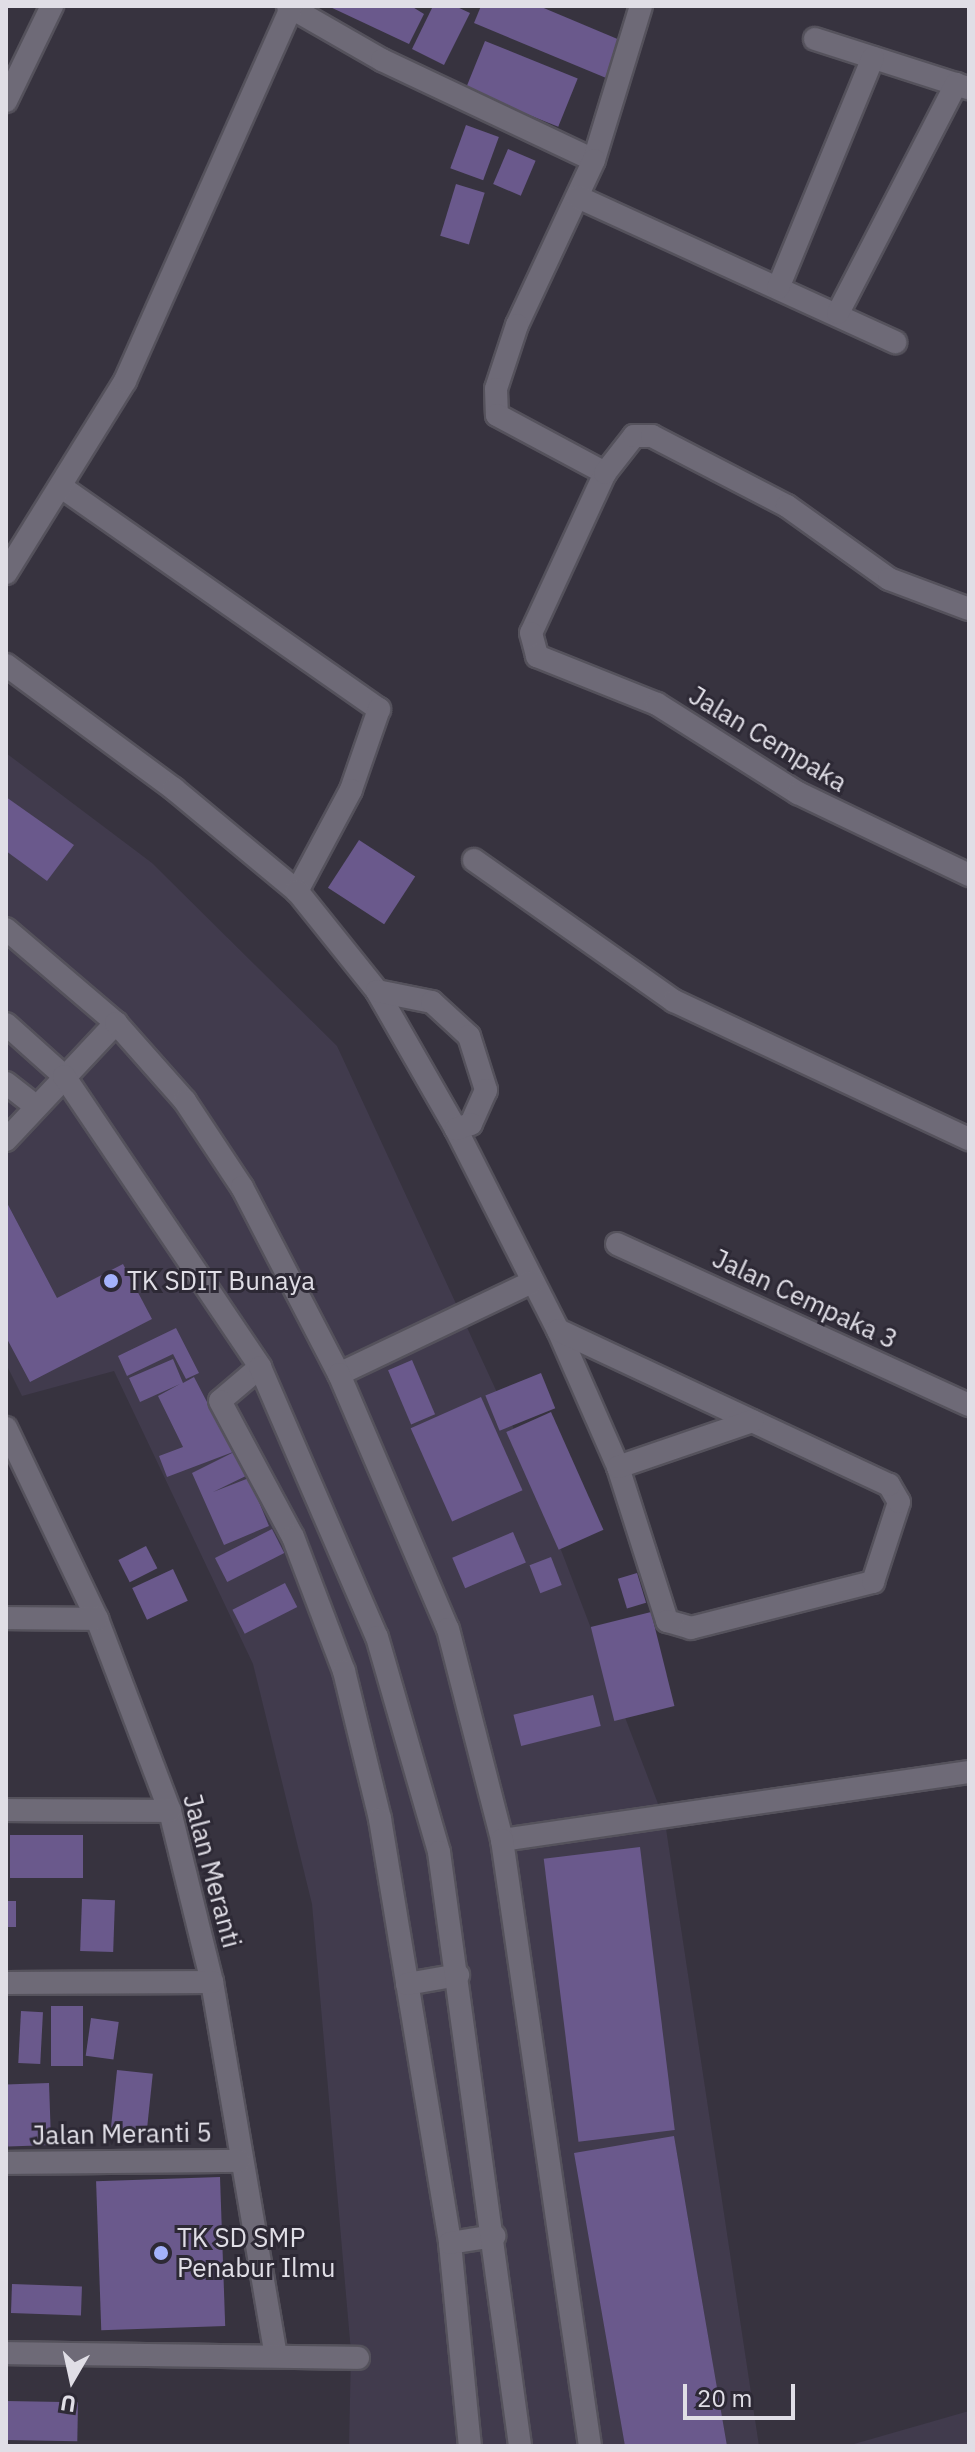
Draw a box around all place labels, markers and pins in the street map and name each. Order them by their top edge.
place label: TK SDIT Bunaya [127,1265,315,1297]
marker: TK SDIT Bunaya [102,1272,120,1290]
place label: TK SD SMP Penabur Ilmu [177,2222,336,2284]
marker: TK SD SMP Penabur Ilmu [152,2244,170,2262]

